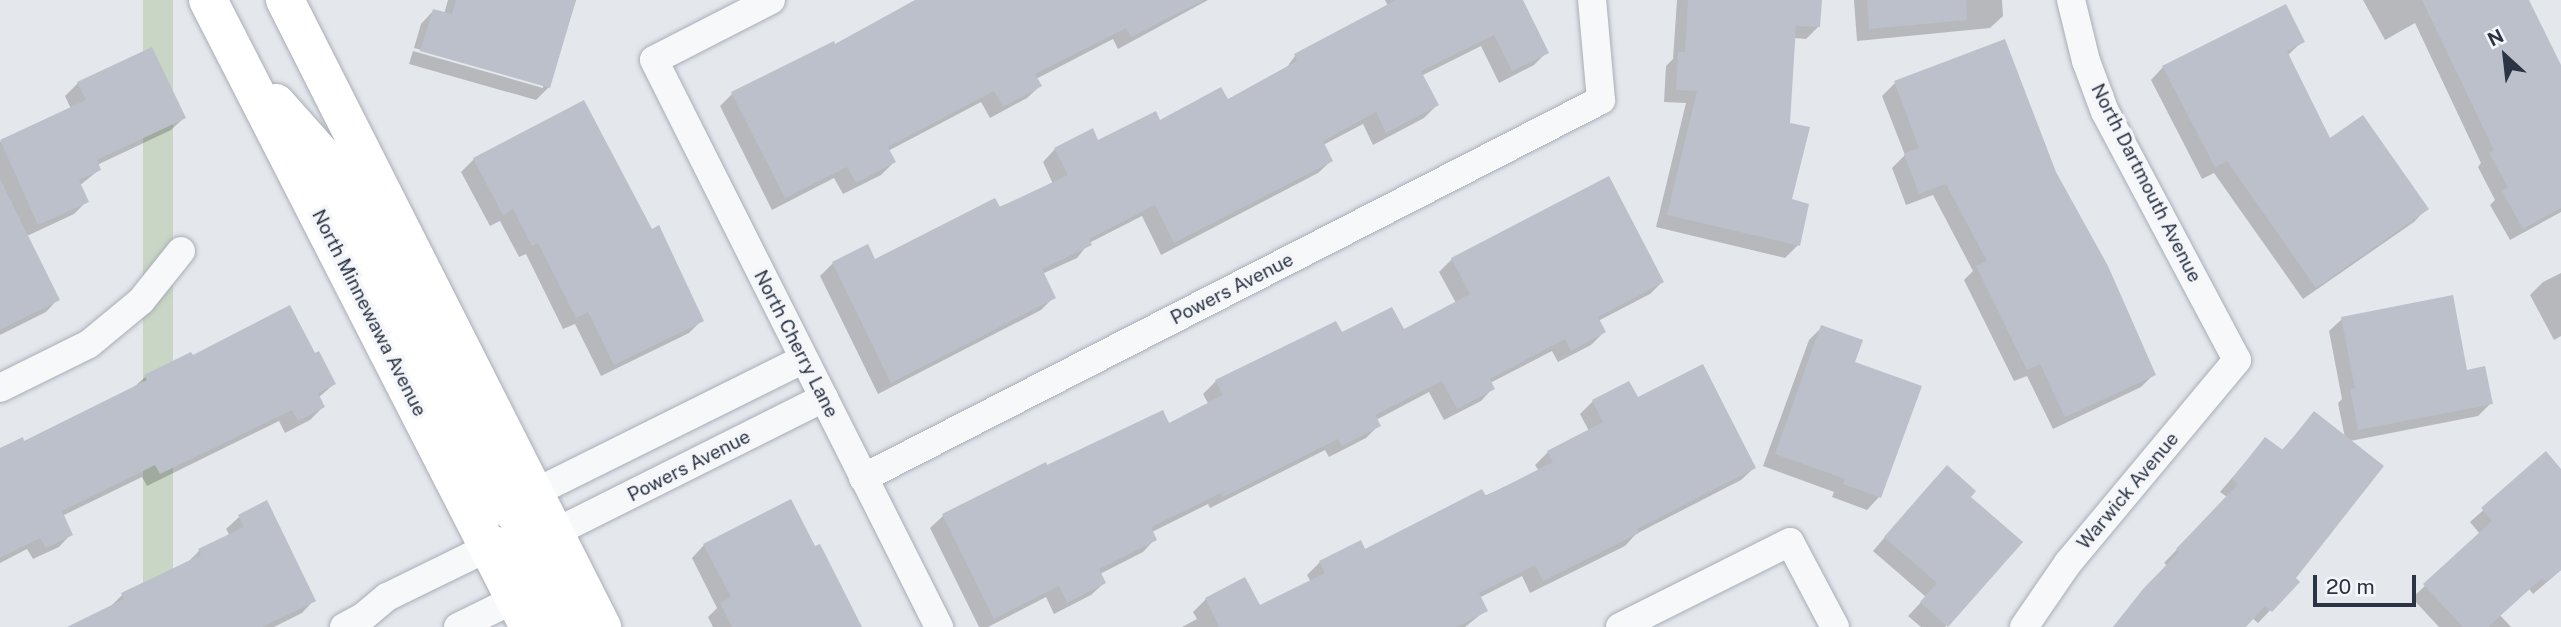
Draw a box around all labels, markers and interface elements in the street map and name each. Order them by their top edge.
north arrow [2470,21,2540,91]
text: N [2484,24,2507,50]
street label: North Dartmouth Avenue [2086,80,2206,286]
street label: North Minnewawa Avenue [307,206,431,420]
street label: Powers Avenue [1167,248,1297,330]
street label: North Cherry Lane [749,266,843,422]
street label: Powers Avenue [624,425,754,507]
street label: Warwick Avenue [2072,428,2184,554]
scale bar [2316,560,2419,604]
text: 20 m [2326,574,2375,599]

